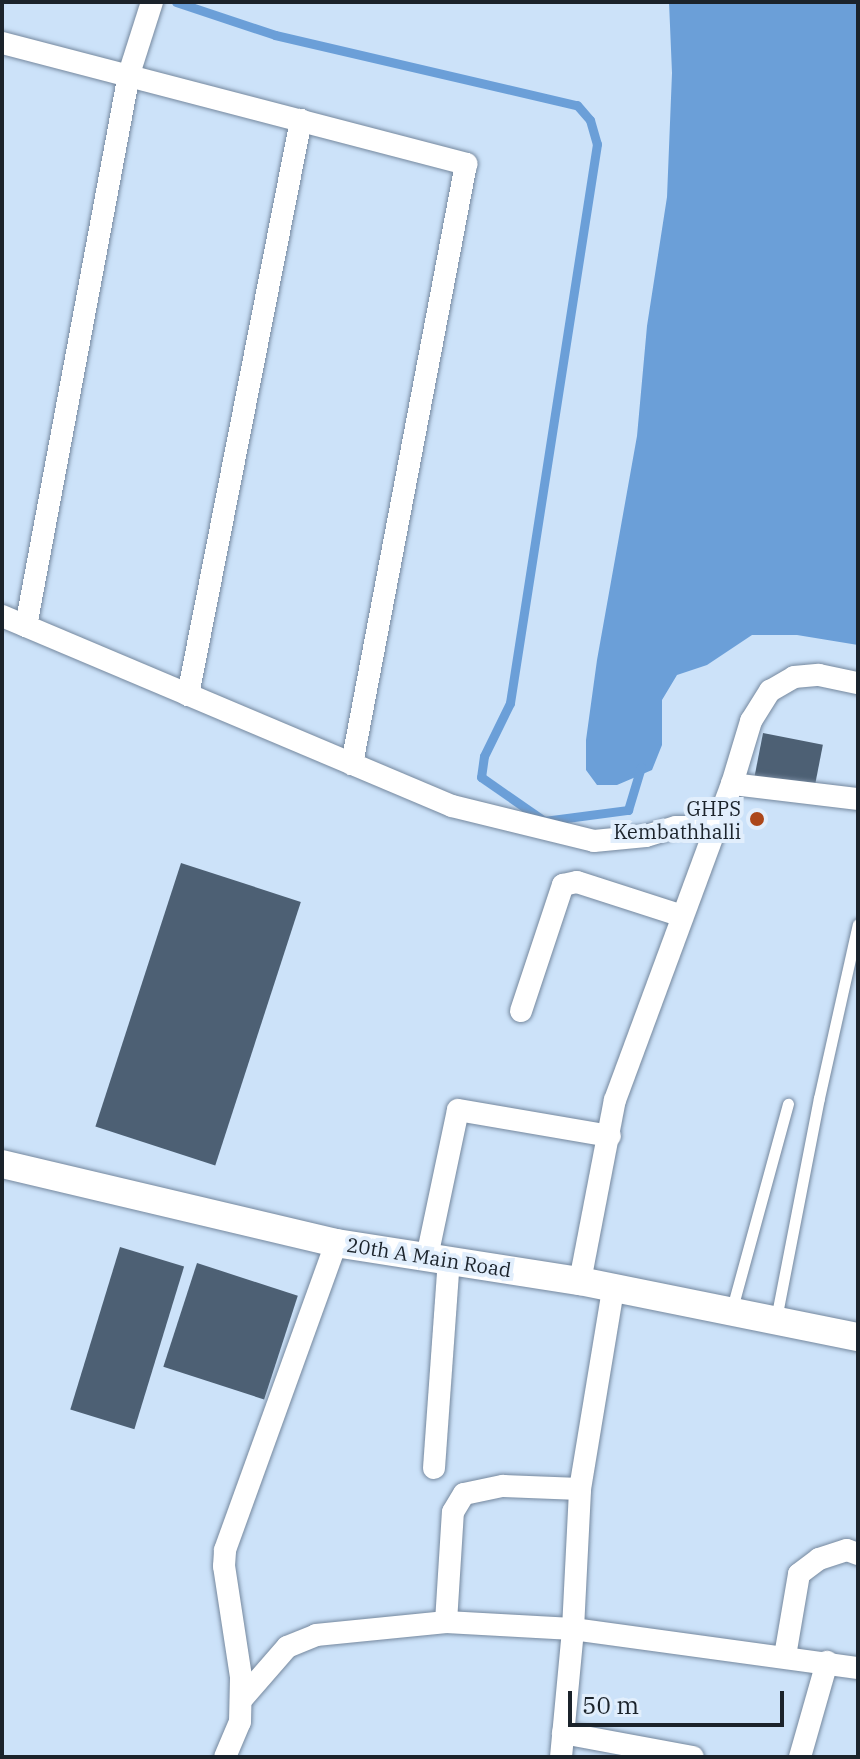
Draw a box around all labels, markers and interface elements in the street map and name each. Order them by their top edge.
place label: GHPS Kembathhalli [613,796,741,843]
marker: GHPS Kembathhalli [748,810,766,828]
street label: 20th A Main Road [345,1232,513,1282]
scale bar [572,1675,788,1725]
text: 50 m [582,1689,639,1721]

